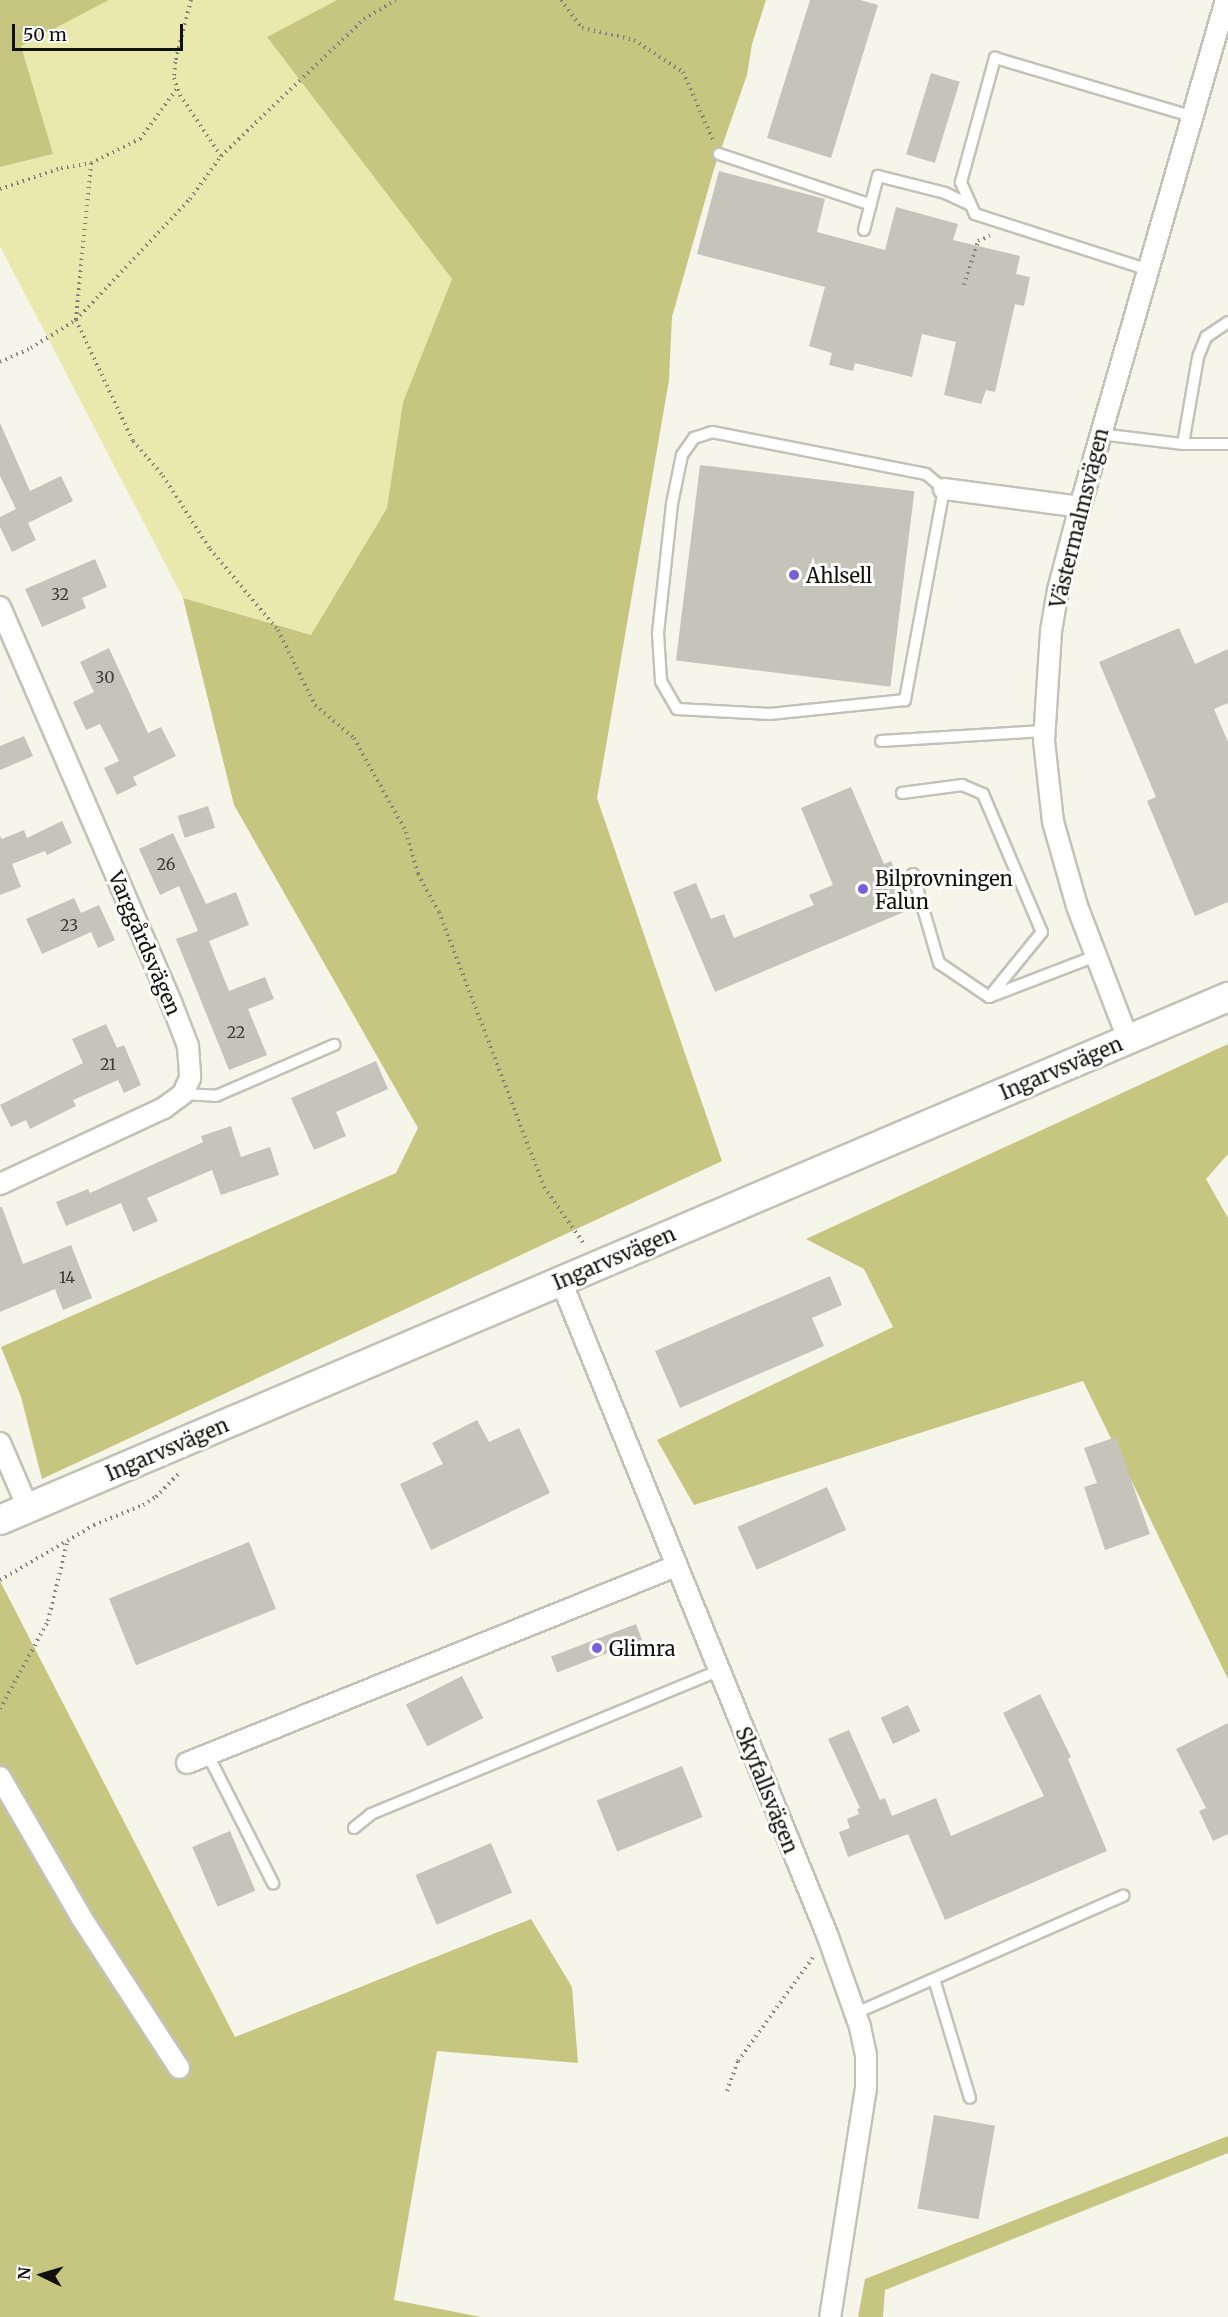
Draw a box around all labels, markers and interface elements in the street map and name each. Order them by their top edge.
scale bar [15,12,186,50]
text: 50 m [23,23,67,46]
street label: Västermalmsvägen [1045,426,1113,610]
place label: Ahlsell [806,563,872,587]
marker: Ahlsell [787,568,801,582]
house number: 32 [51,584,69,604]
house number: 30 [95,667,115,687]
house number: 26 [157,854,175,874]
place label: Bilprovningen Falun [875,866,1013,913]
street label: Varggårdsvägen [104,867,186,1019]
marker: Bilprovningen Falun [856,882,870,896]
house number: 23 [60,915,78,935]
house number: 22 [227,1022,245,1042]
street label: Ingarvsvägen [996,1031,1126,1105]
house number: 21 [100,1054,116,1074]
street label: Ingarvsvägen [549,1221,679,1295]
house number: 14 [59,1267,75,1287]
street label: Ingarvsvägen [102,1412,232,1486]
place label: Glimra [609,1636,675,1660]
marker: Glimra [590,1641,604,1655]
street label: Skyfallsvägen [731,1723,803,1857]
north arrow [12,2245,72,2305]
text: N [14,2266,35,2281]

